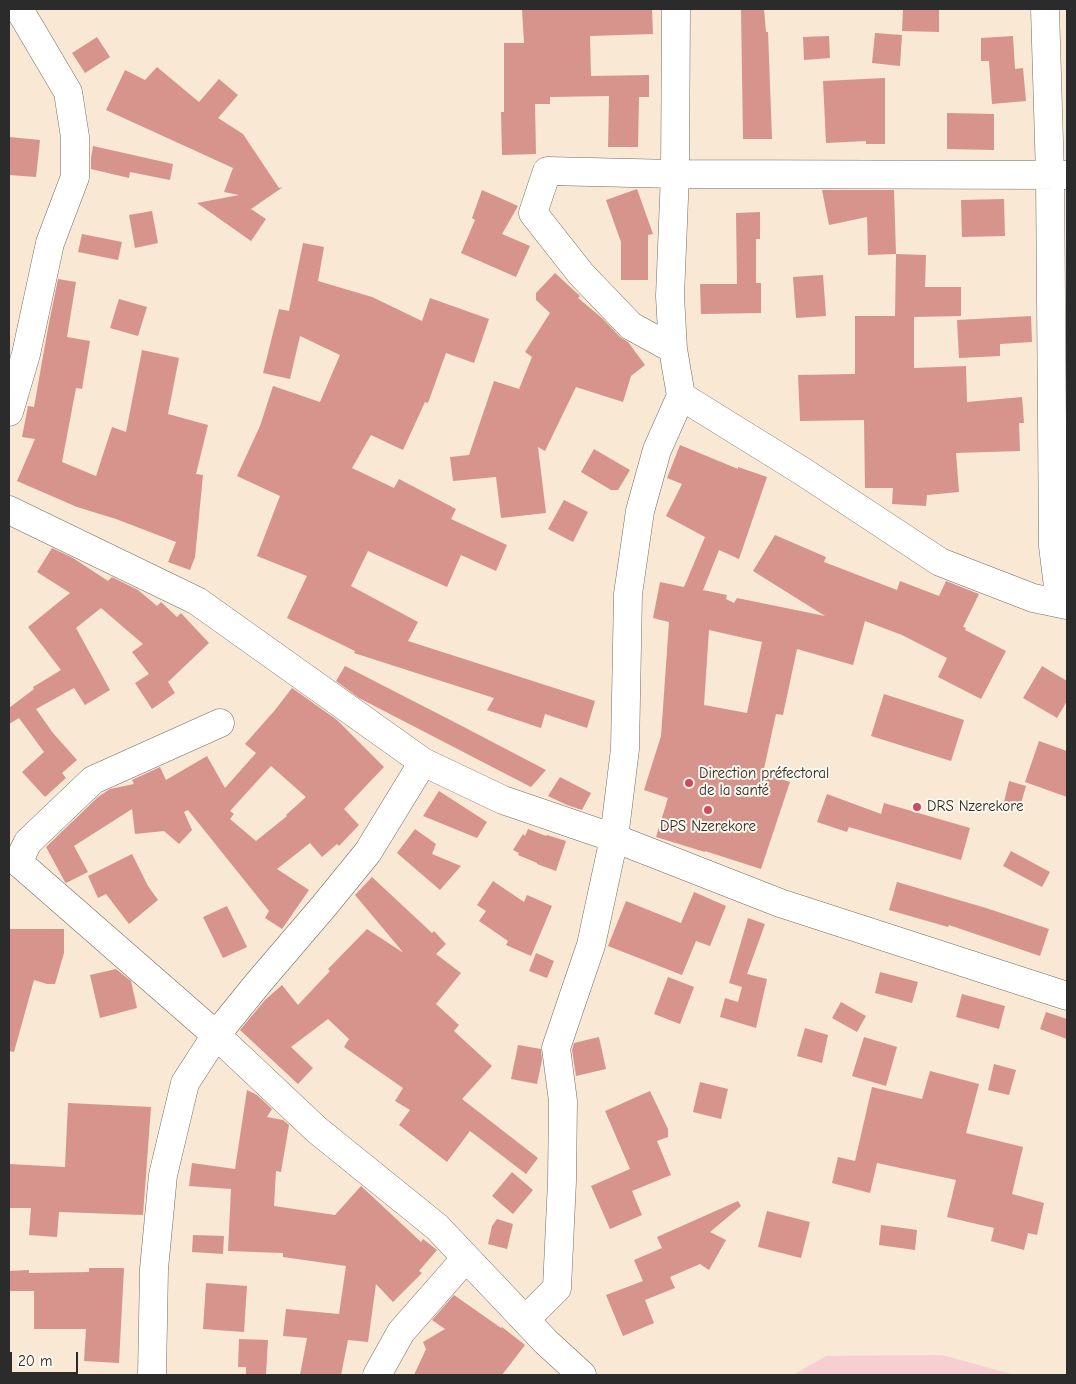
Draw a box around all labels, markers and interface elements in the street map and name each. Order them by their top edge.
place label: Direction préfectoral de la santé [699,765,829,800]
marker: Direction préfectoral de la santé [683,777,695,789]
place label: DRS Nzerekore [927,798,1023,816]
marker: DRS Nzerekore [911,801,923,813]
marker: DPS Nzerekore [702,804,714,816]
place label: DPS Nzerekore [660,818,756,836]
scale bar [12,1342,80,1374]
text: 20 m [18,1352,52,1370]

